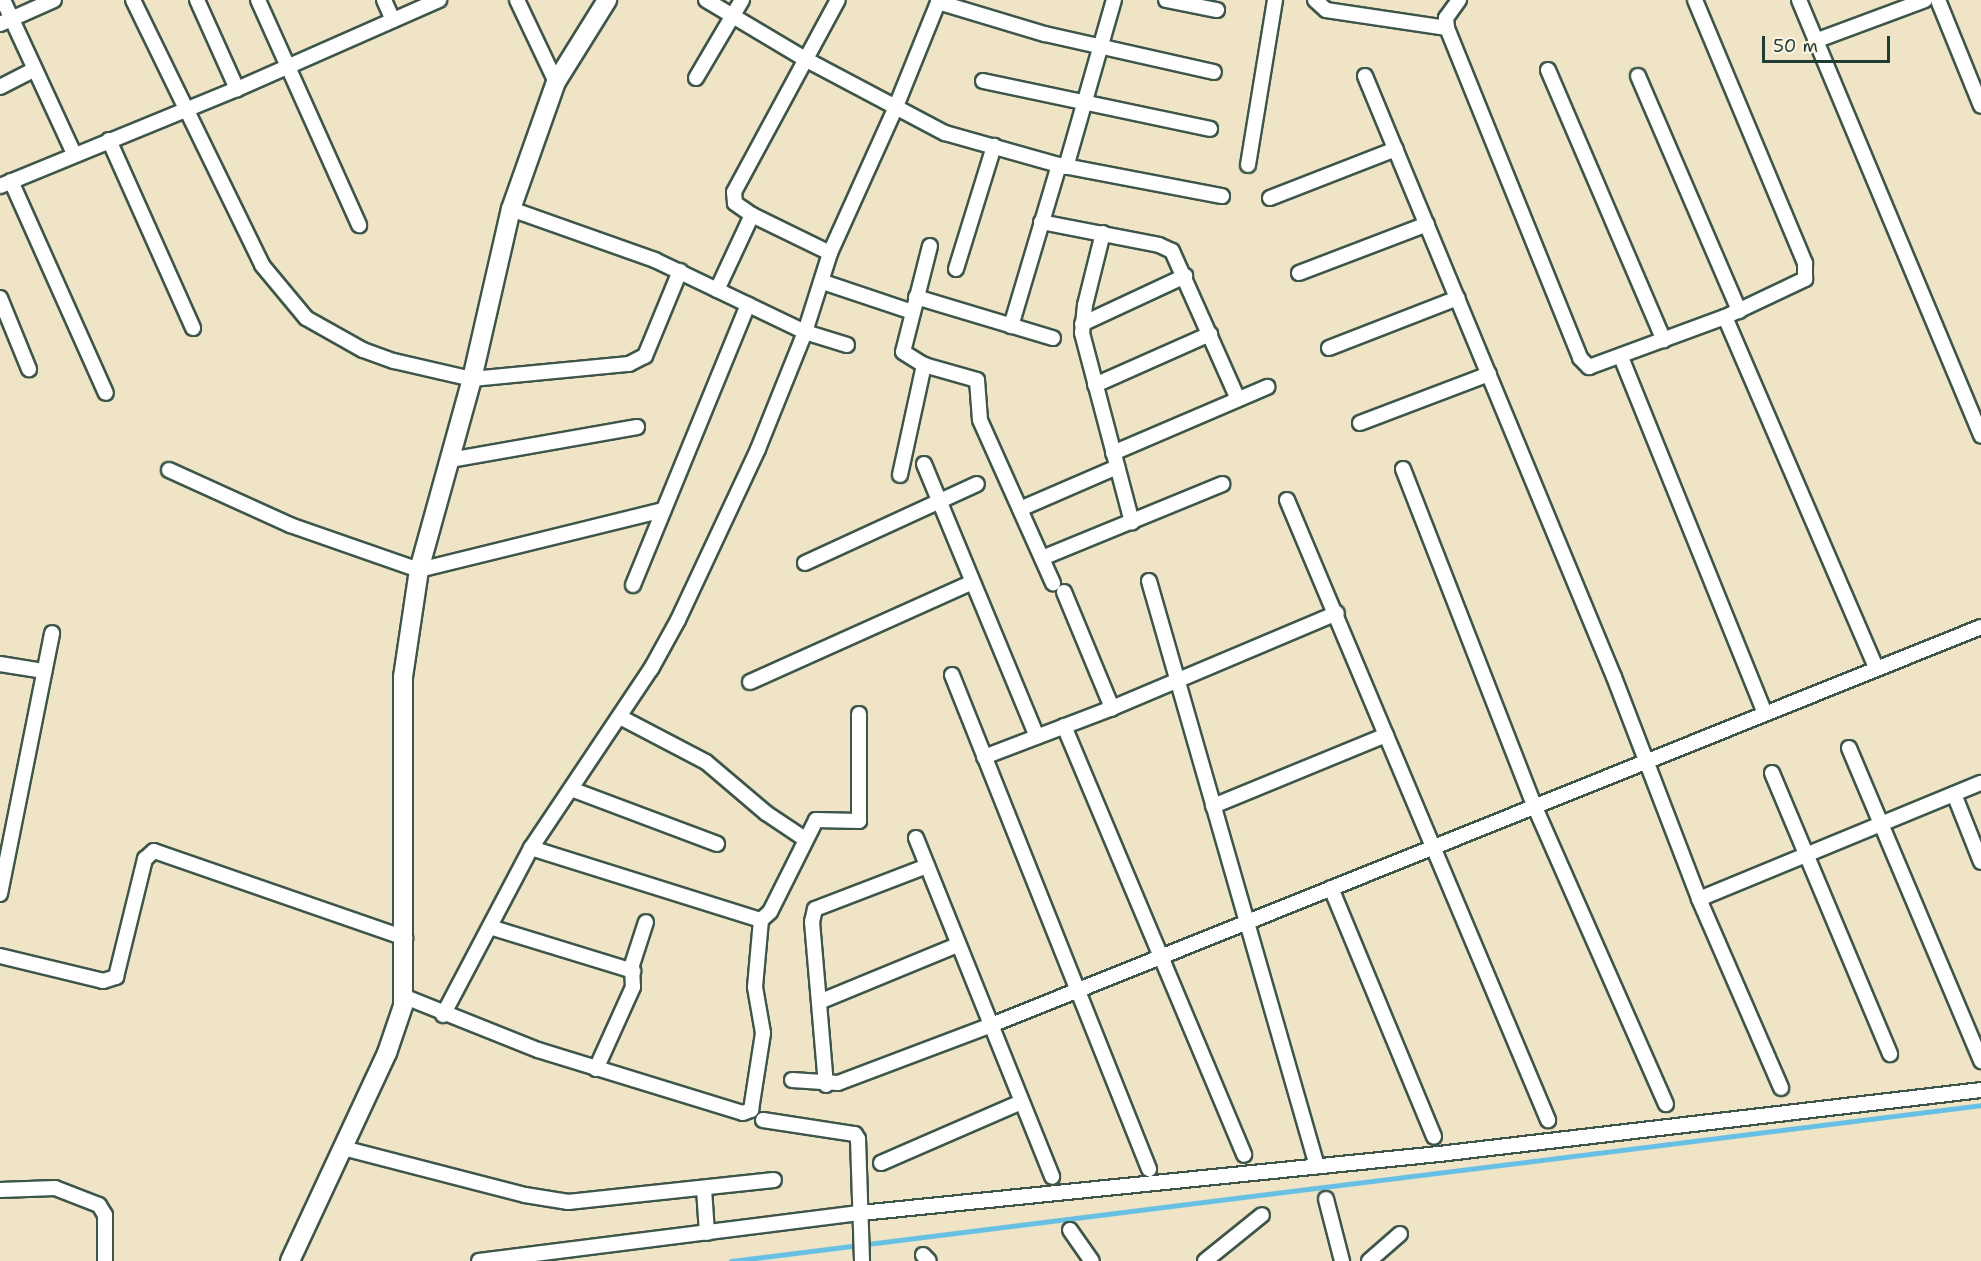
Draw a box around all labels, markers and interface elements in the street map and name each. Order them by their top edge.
scale bar [1765,24,1892,62]
text: 50 m [1773,34,1818,58]

